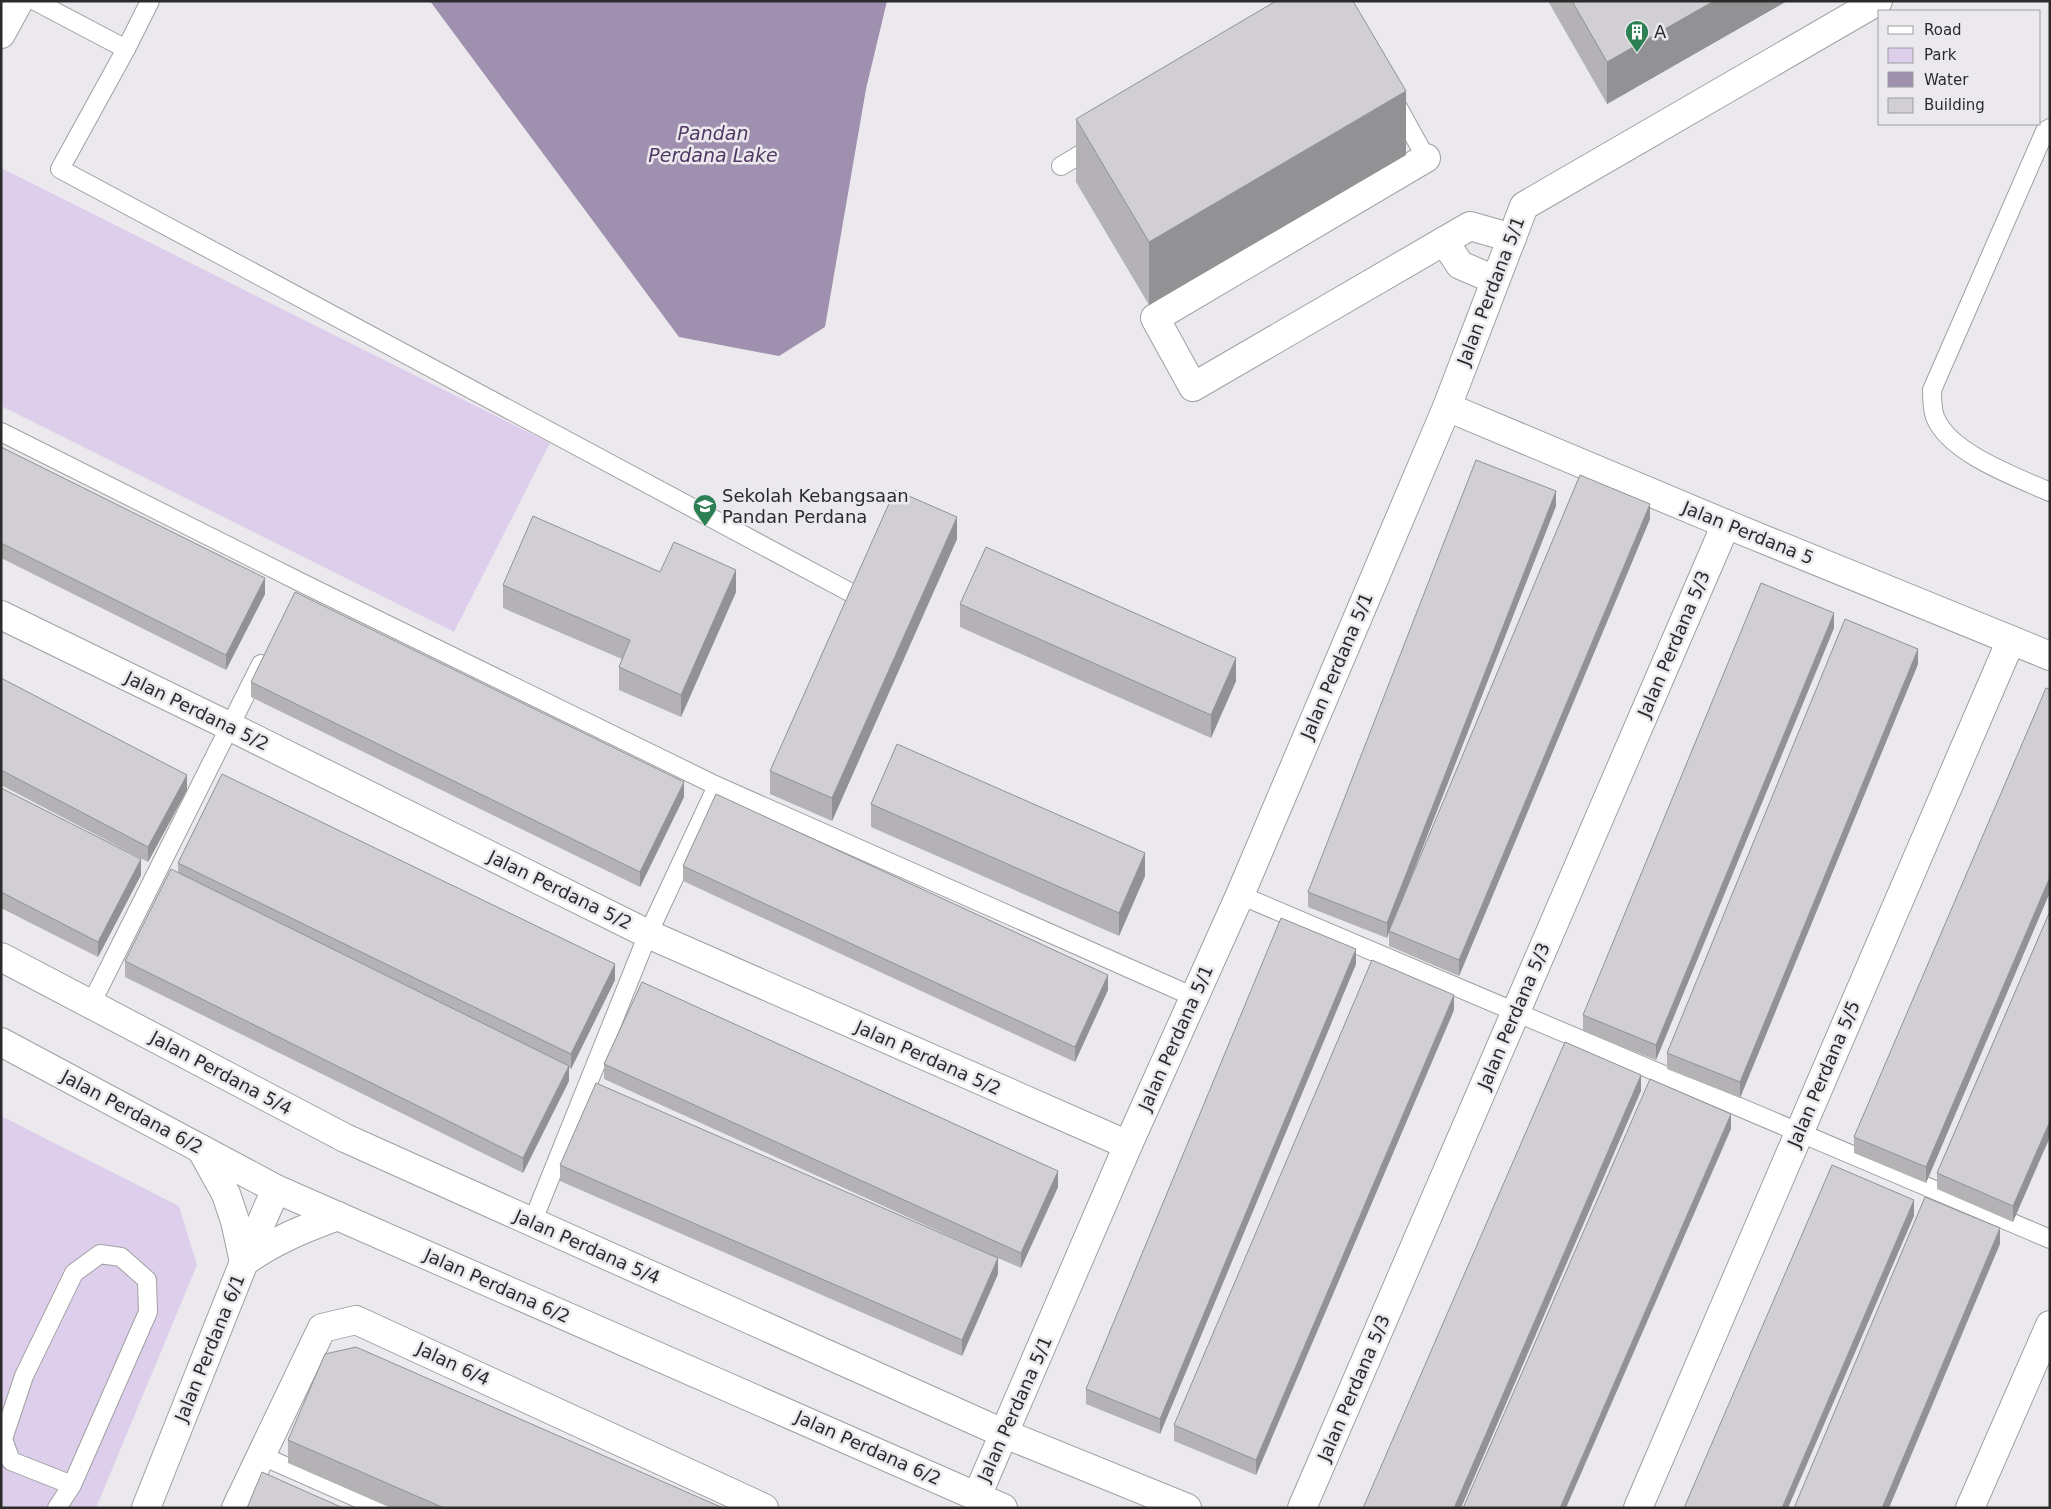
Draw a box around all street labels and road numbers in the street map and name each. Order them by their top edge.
street label: Jalan Perdana 5/1 [1452,214,1529,369]
street label: Jalan Perdana 5 [1678,496,1817,568]
street label: Jalan Perdana 5/3 [1633,567,1714,721]
street label: Jalan Perdana 5/1 [1296,589,1377,743]
street label: Jalan Perdana 5/2 [121,666,273,755]
street label: Jalan Perdana 5/2 [484,845,636,934]
street label: Jalan Perdana 5/3 [1473,939,1554,1093]
street label: Jalan Perdana 5/1 [1134,962,1217,1115]
street label: Jalan Perdana 5/5 [1783,997,1864,1151]
street label: Jalan Perdana 5/2 [851,1016,1004,1099]
street label: Jalan Perdana 5/4 [146,1026,296,1119]
street label: Jalan Perdana 6/2 [57,1065,207,1158]
street label: Jalan Perdana 5/4 [510,1205,663,1288]
street label: Jalan Perdana 6/2 [420,1244,573,1327]
street label: Jalan Perdana 6/1 [170,1271,249,1426]
street label: Jalan Perdana 5/3 [1313,1311,1394,1465]
street label: Jalan Perdana 5/1 [973,1333,1056,1486]
street label: Jalan 6/4 [412,1337,493,1390]
street label: Jalan Perdana 6/2 [791,1406,944,1489]

